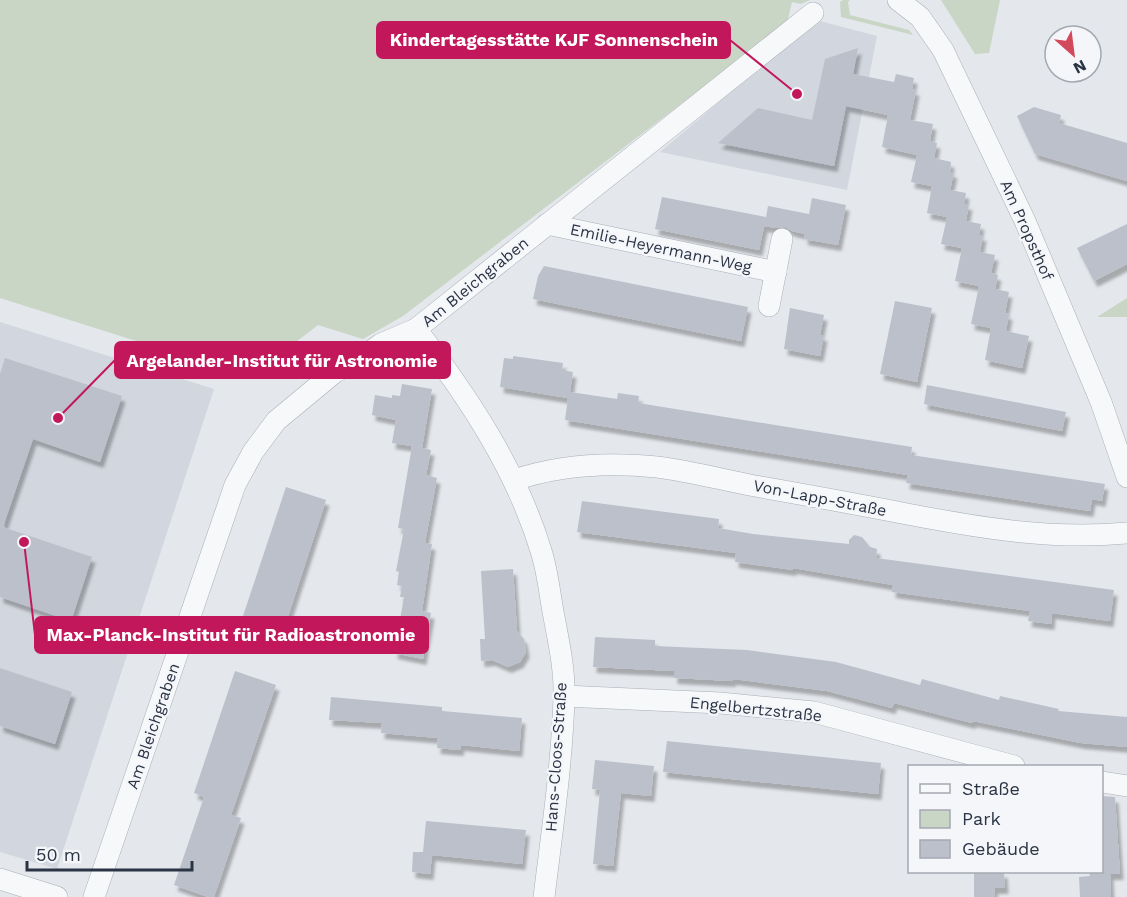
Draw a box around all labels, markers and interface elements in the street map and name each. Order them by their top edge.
callout: Kindertagesstätte KJF Sonnenschein [377,22,730,58]
north arrow [1043,24,1103,84]
text: Kindertagesstätte KJF Sonnenschein [390,29,718,50]
text: N [1070,56,1090,78]
street label: Am Propsthof [996,177,1058,284]
street label: Emilie-Heyermann-Weg [569,219,754,277]
street label: Am Bleichgraben [418,233,532,331]
callout: Argelander-Institut für Astronomie [115,342,450,378]
text: Argelander-Institut für Astronomie [127,350,437,371]
street label: Von-Lapp-Straße [752,476,888,520]
callout: Max-Planck-Institut für Radioastronomie [35,617,428,653]
text: Max-Planck-Institut für Radioastronomie [47,624,415,645]
street label: Am Bleichgraben [123,660,183,792]
street label: Hans-Cloos-Straße [541,682,571,832]
street label: Engelbertzstraße [689,693,823,725]
legend [908,765,1103,873]
text: Straße [962,778,1020,799]
text: Park [962,808,1001,829]
scale bar [27,834,192,872]
text: Gebäude [962,838,1040,859]
text: 50 m [36,844,81,865]

